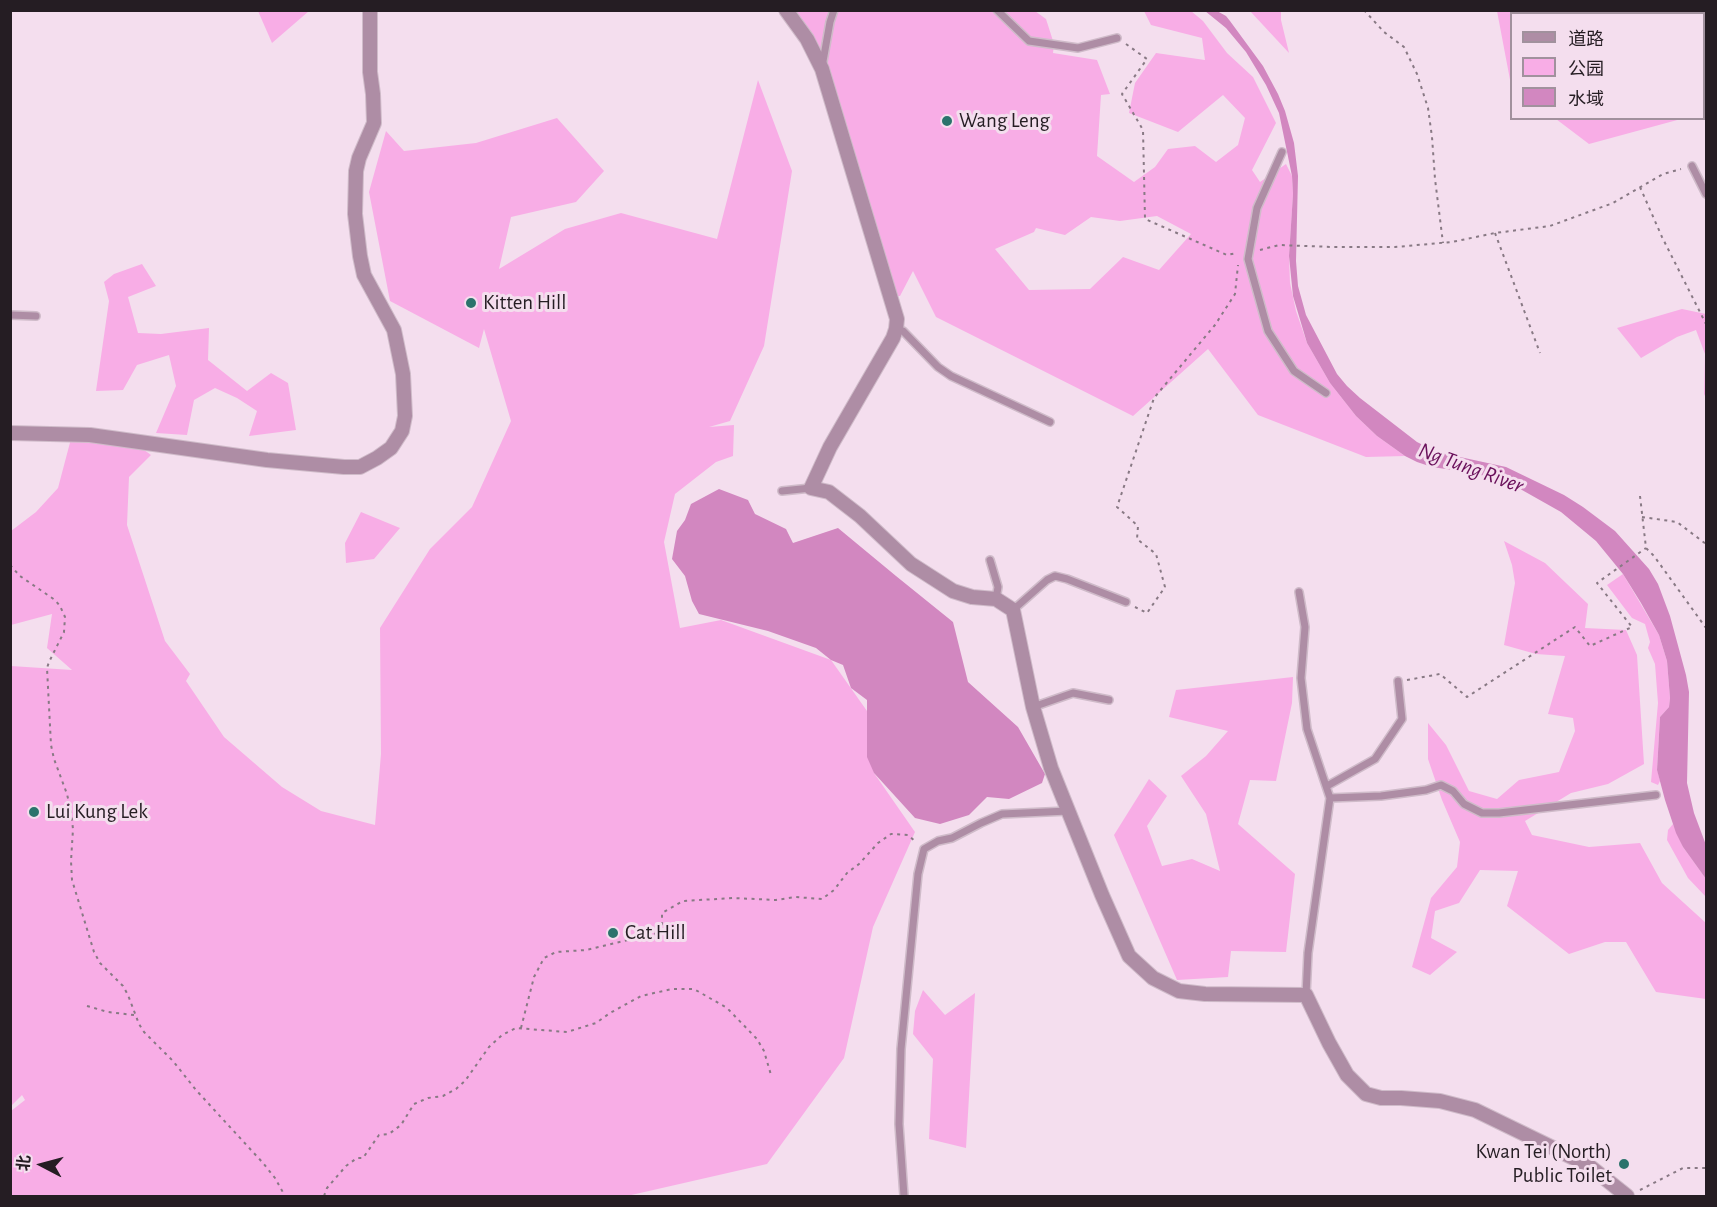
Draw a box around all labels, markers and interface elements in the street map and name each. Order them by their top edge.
legend [1510,12,1705,120]
text: 道路 [1568,31,1604,49]
text: 公园 [1568,61,1604,79]
text: 水域 [1568,91,1604,109]
place label: Wang Leng [959,108,1050,134]
marker: Wang Leng [940,114,954,128]
place label: Kitten Hill [483,290,566,316]
marker: Kitten Hill [464,296,478,310]
water label: Ng Tung River [1415,437,1527,499]
place label: Lui Kung Lek [46,799,148,825]
marker: Lui Kung Lek [27,805,41,819]
place label: Cat Hill [625,920,686,946]
marker: Cat Hill [606,926,620,940]
north arrow [12,1135,72,1195]
place label: Kwan Tei (North) Public Toilet [1475,1139,1612,1189]
text: 北 [15,1154,33,1172]
marker: Kwan Tei (North) Public Toilet [1617,1157,1631,1171]

